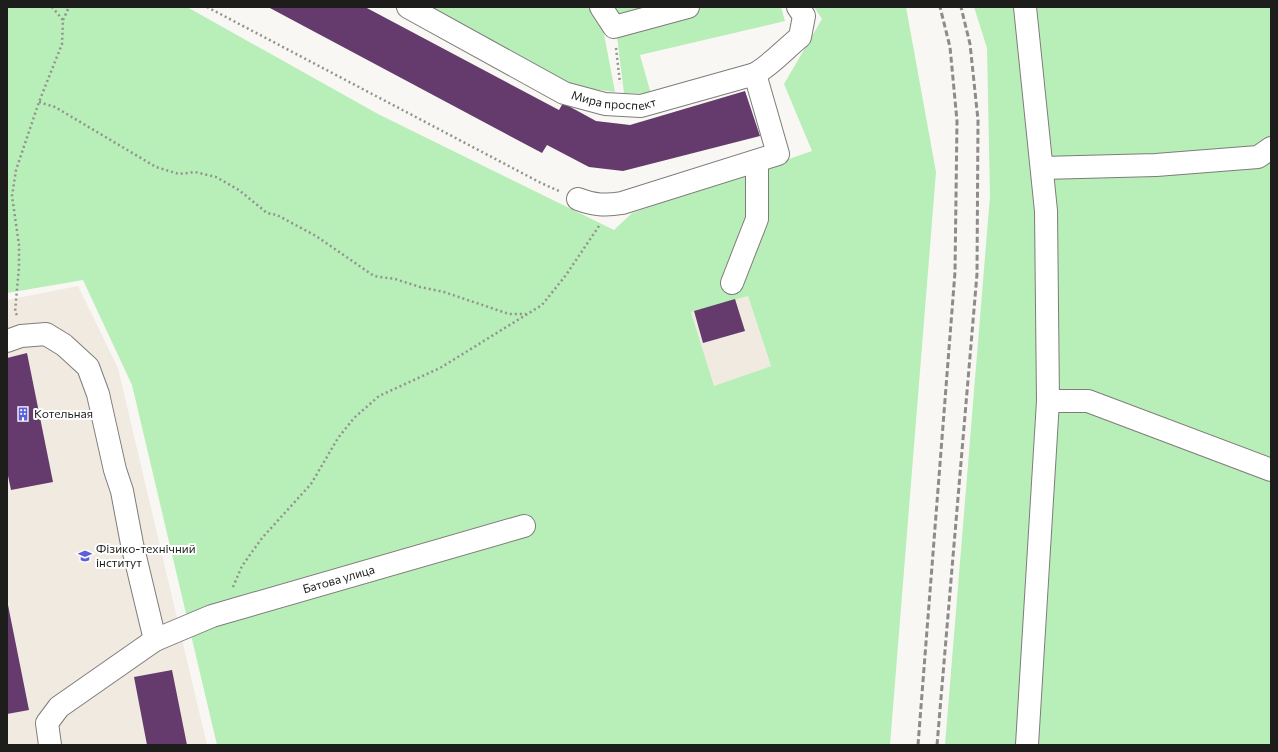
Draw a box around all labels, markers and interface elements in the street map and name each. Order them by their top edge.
street label: Мира проспект [570,87,658,113]
building icon: Котельная [15,406,31,422]
place label: Котельная [34,406,93,420]
place label: Фізико-технічний інститут [96,541,196,569]
school or university icon: Фізико-технічний інститут [77,548,93,564]
street label: Батова улица [301,561,376,596]

